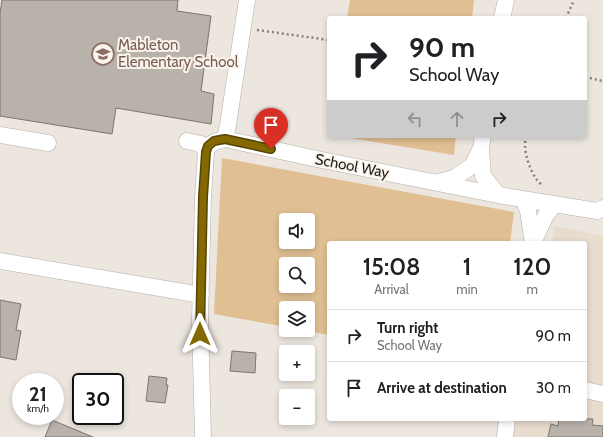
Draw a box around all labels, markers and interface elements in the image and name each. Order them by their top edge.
text: 90 m [409,30,475,64]
icon: right [343,32,395,84]
place label: Mableton Elementary School [118,36,239,71]
school or university icon: Mableton Elementary School [90,41,116,67]
text: School Way [409,64,499,86]
pin [254,108,288,149]
icon: left [404,108,426,130]
icon: ahead [446,108,468,130]
icon: right [488,108,510,130]
icon: arrive [260,114,282,136]
street label: School Way [313,150,391,182]
map controls [279,213,315,425]
button: sound [279,213,315,249]
text: 15:08 [363,252,421,281]
text: 1 [463,252,471,281]
text: 120 [513,252,551,281]
button: search [279,257,315,293]
text: Arrival [374,281,409,297]
text: min [456,281,478,297]
text: m [527,281,538,297]
button: layers [279,301,315,337]
position arrow [179,313,221,355]
text: Turn right [377,319,438,337]
icon: right [343,325,365,347]
text: 90 m [535,327,571,345]
text: School Way [377,337,442,353]
button: + [279,345,315,381]
speed limit sign: 30 [72,373,124,425]
icon: arrive [343,377,365,399]
text: Arrive at destination [377,379,507,397]
text: 30 m [536,379,571,397]
text: 21 [29,382,47,406]
button: − [279,389,315,425]
text: km/h [27,402,49,415]

